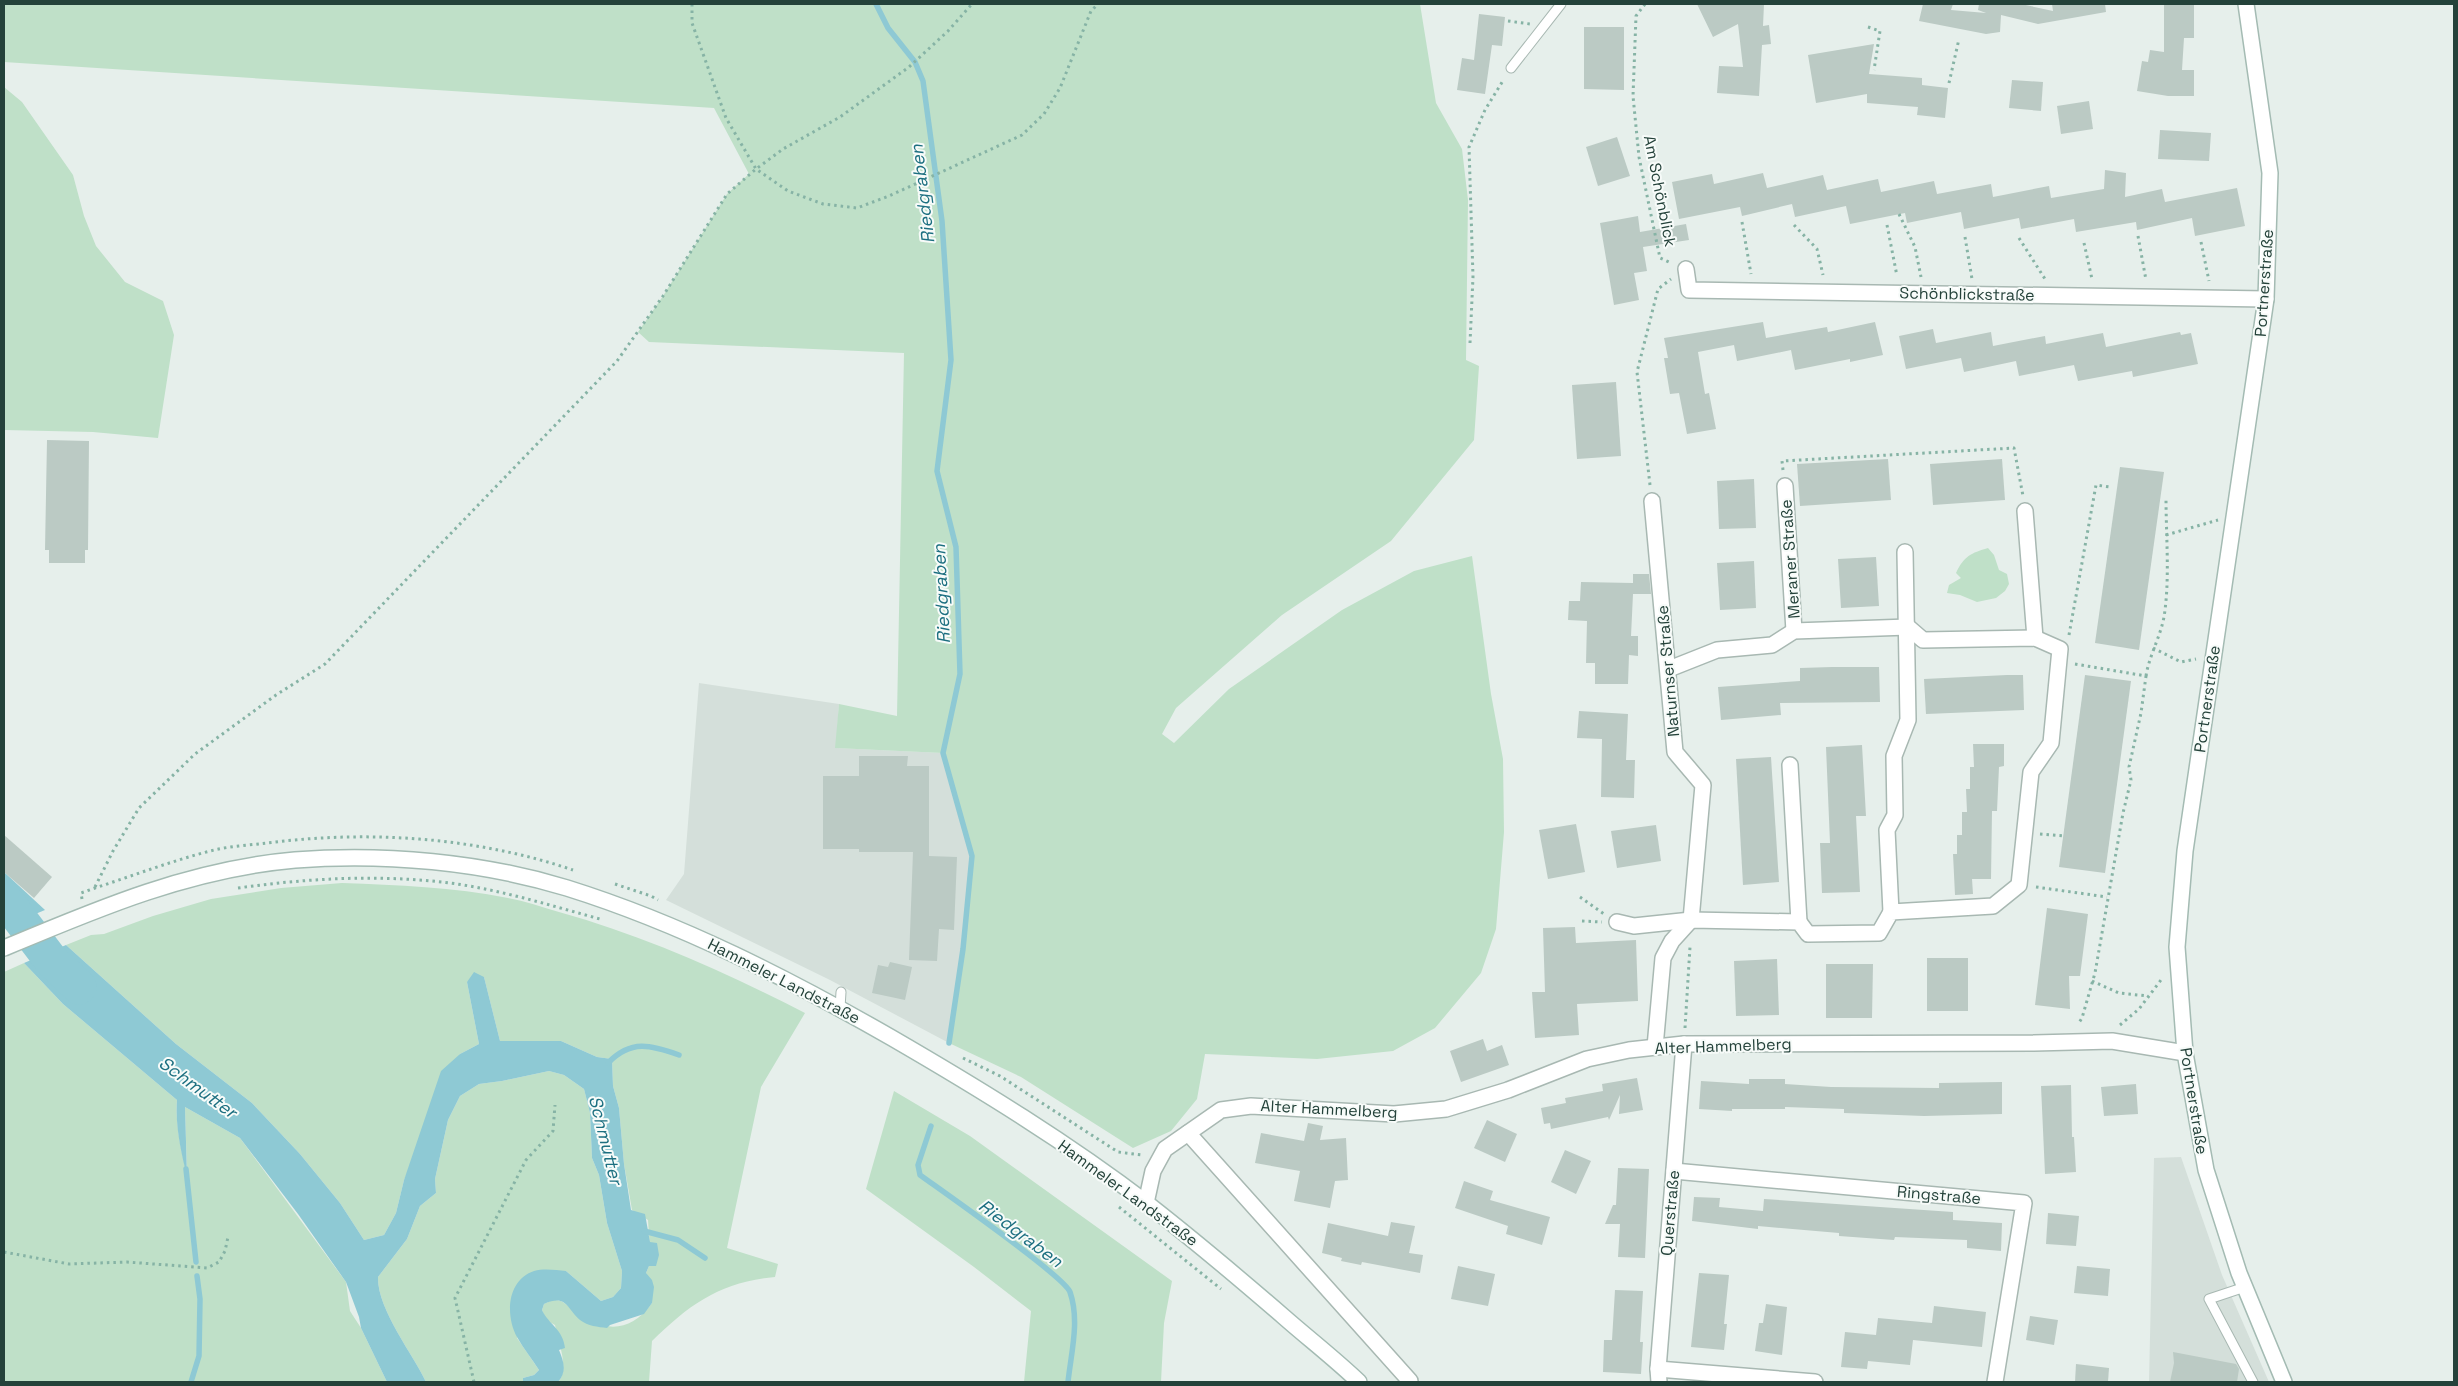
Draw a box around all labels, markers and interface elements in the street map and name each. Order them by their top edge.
street label: Am Schönblick [1639,133,1681,249]
water label: Riedgraben [904,142,939,245]
street label: Portnerstraße [2250,228,2278,338]
street label: Schönblickstraße [1899,282,2035,306]
street label: Meraner Straße [1775,499,1805,619]
water label: Riedgraben [927,543,955,644]
street label: Naturnser Straße [1652,604,1684,738]
street label: Portnerstraße [2189,644,2225,754]
street label: Hammeler Landstraße [704,933,864,1029]
street label: Alter Hammelberg [1654,1033,1792,1059]
street label: Portnerstraße [2175,1046,2213,1156]
water label: Schmutter [155,1051,243,1124]
water label: Schmutter [584,1093,629,1189]
street label: Alter Hammelberg [1260,1095,1398,1123]
street label: Hammeler Landstraße [1054,1135,1202,1251]
street label: Querstraße [1656,1169,1684,1257]
street label: Ringstraße [1896,1181,1982,1209]
water label: Riedgraben [974,1194,1068,1273]

